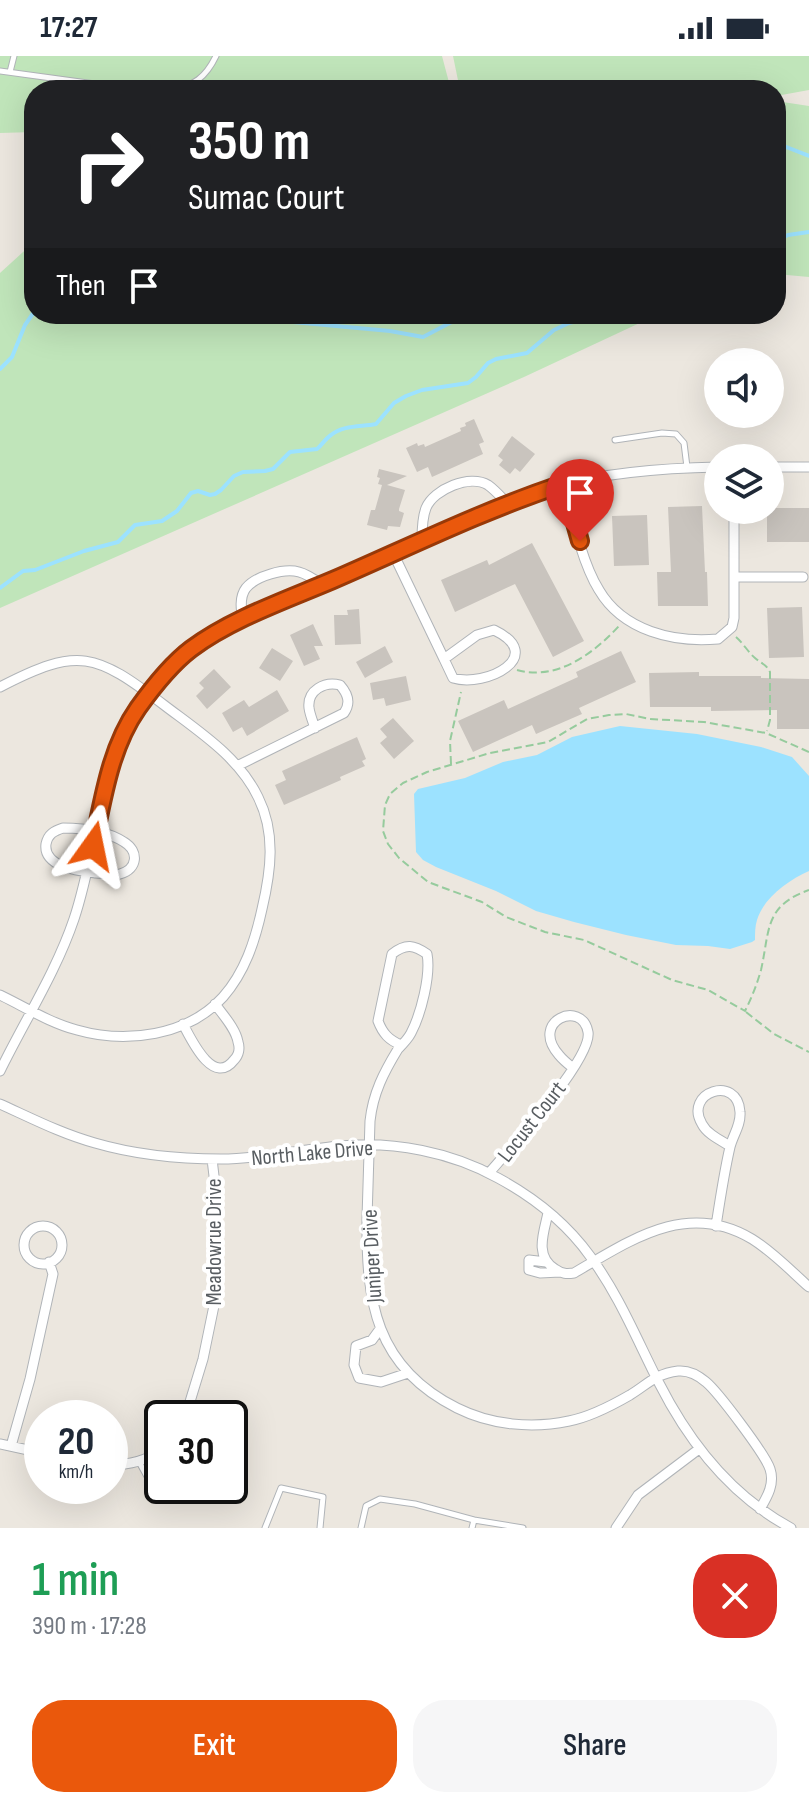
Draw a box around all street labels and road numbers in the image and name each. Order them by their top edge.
street label: Locust Court [492,1076,572,1168]
street label: North Lake Drive [250,1135,374,1172]
street label: Meadowrue Drive [201,1178,228,1306]
street label: Juniper Drive [357,1209,388,1304]

